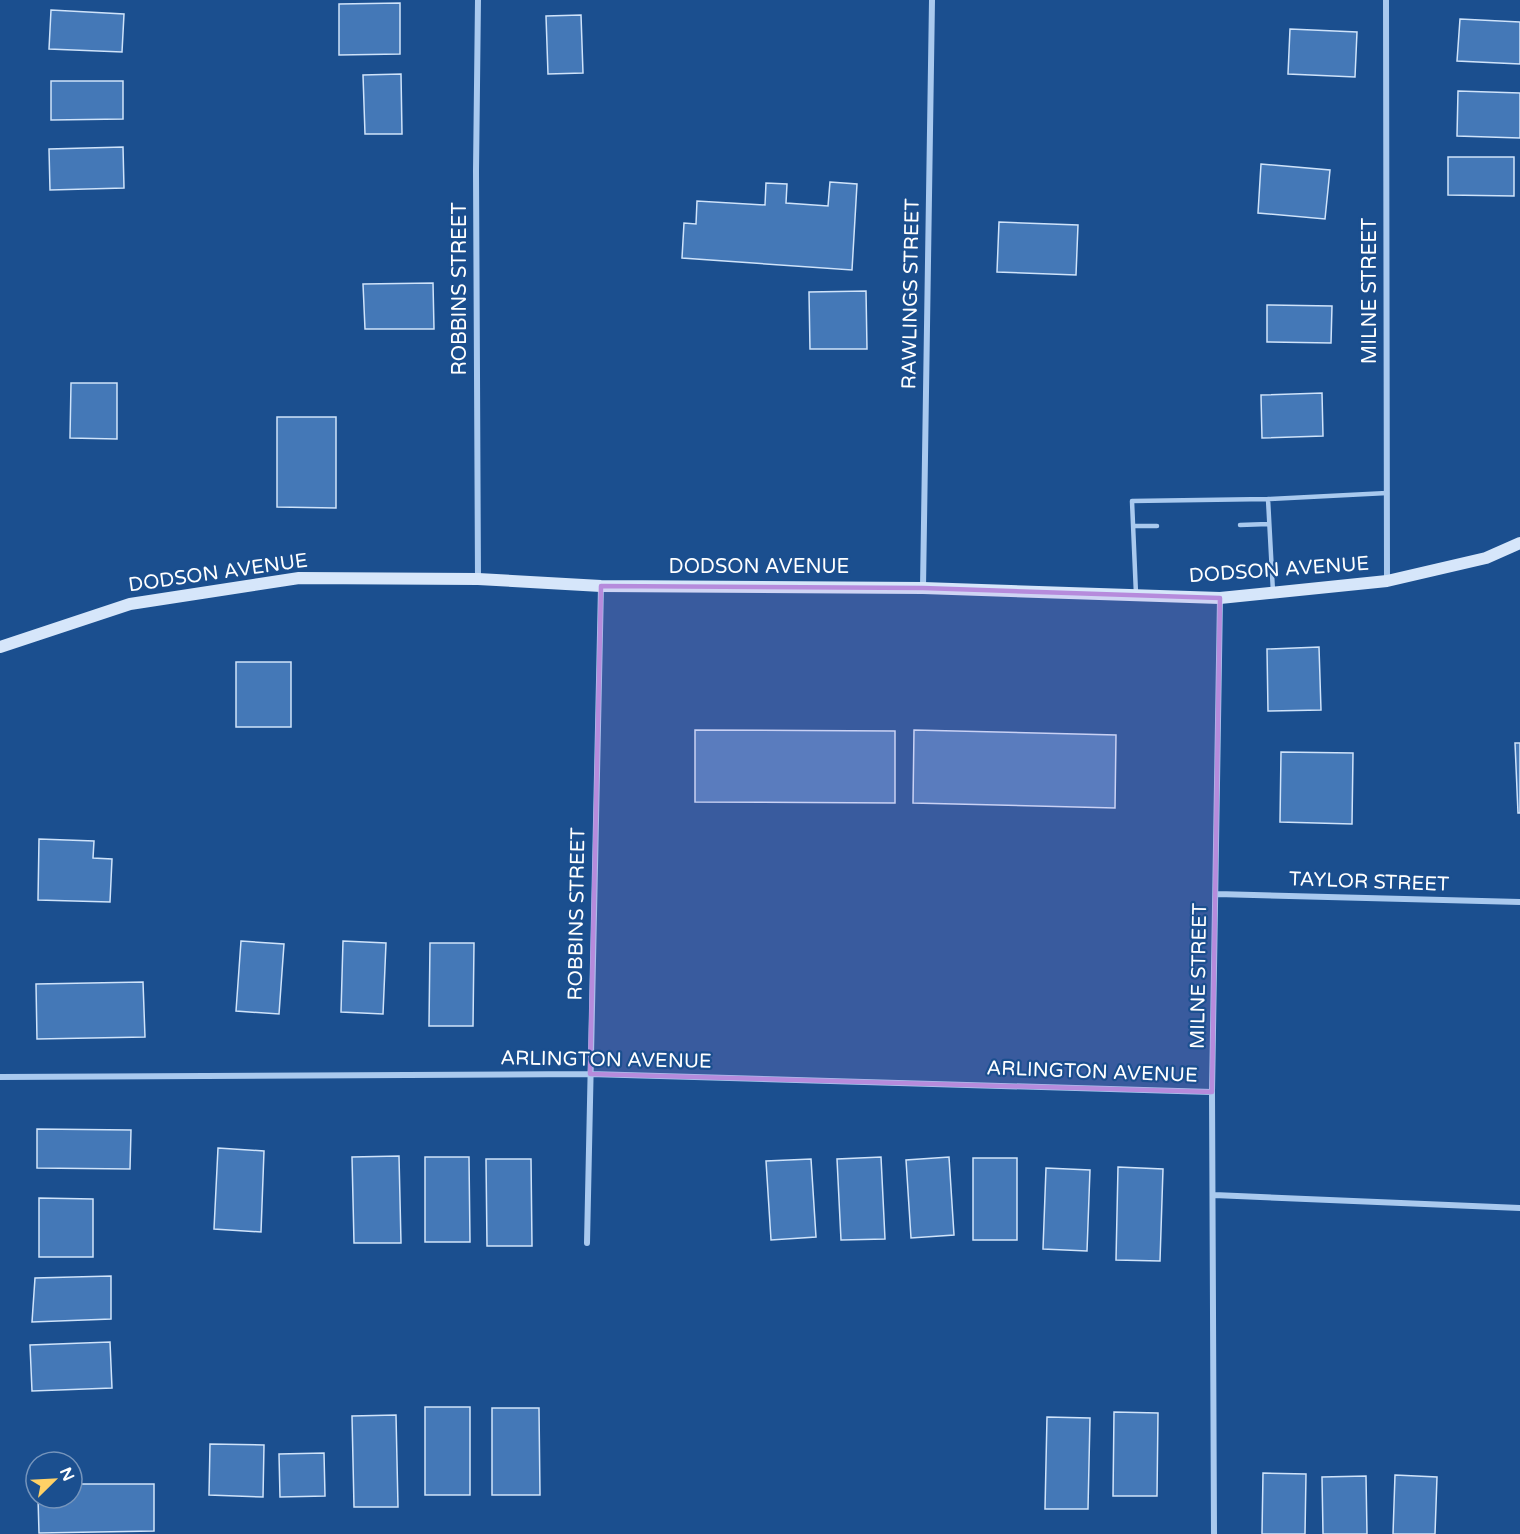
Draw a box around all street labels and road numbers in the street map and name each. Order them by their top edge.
street label: RAWLINGS STREET [897,198,925,390]
street label: ROBBINS STREET [448,202,472,376]
street label: MILNE STREET [1358,218,1382,364]
street label: DODSON AVENUE [127,549,309,597]
street label: DODSON AVENUE [1188,552,1370,588]
street label: DODSON AVENUE [669,555,849,579]
street label: ROBBINS STREET [563,827,591,1001]
street label: TAYLOR STREET [1288,867,1450,897]
street label: MILNE STREET [1186,903,1212,1049]
street label: ARLINGTON AVENUE [500,1046,712,1074]
street label: ARLINGTON AVENUE [986,1056,1198,1088]

